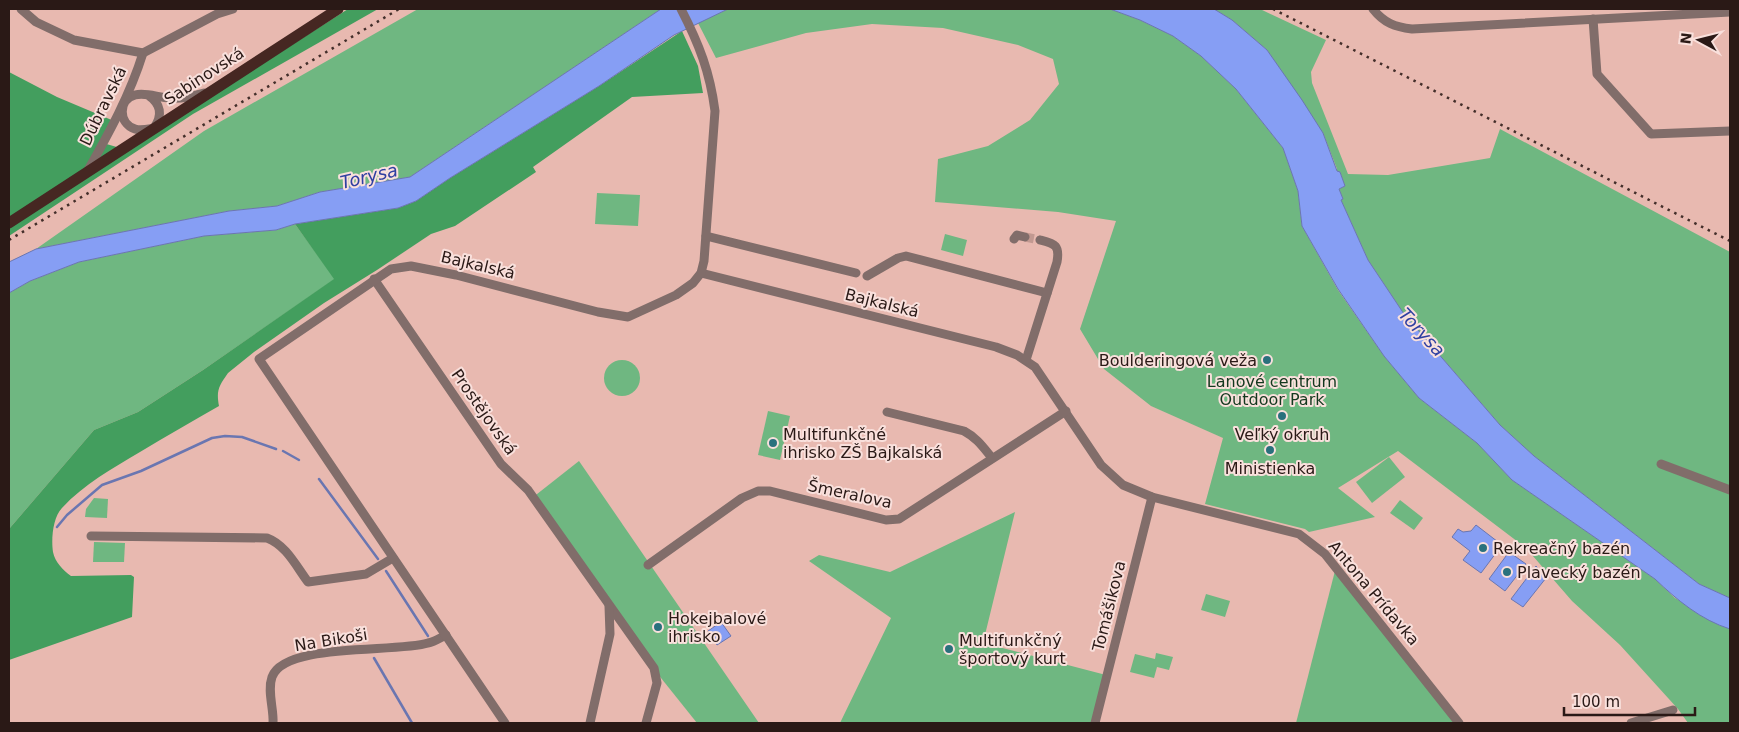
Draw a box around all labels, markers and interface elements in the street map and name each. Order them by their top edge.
north arrow [1674,15,1724,65]
text: N [1677,32,1695,45]
street label: Sabinovská [161,43,247,109]
street label: Dúbravská [76,63,130,149]
water label: Torysa [338,159,400,193]
street label: Bajkalská [439,247,517,283]
street label: Bajkalská [843,285,921,321]
water label: Torysa [1394,304,1450,360]
place label: Boulderingová veža [1099,351,1257,370]
marker: Boulderingová veža [1261,354,1273,366]
street label: Prostějovská [447,365,521,459]
park label: Lanové centrum Outdoor Park [1207,372,1337,409]
marker: Veľký okruh [1276,410,1288,422]
place label: Multifunkčné ihrisko ZŠ Bajkalská [783,425,942,462]
place label: Veľký okruh [1235,425,1329,444]
marker: Multifunkčné ihrisko ZŠ Bajkalská [767,437,779,449]
marker: Ministienka [1264,444,1276,456]
place label: Ministienka [1225,459,1315,478]
street label: Šmeralova [806,476,894,512]
street label: Antona Prídavka [1325,537,1423,649]
place label: Rekreačný bazén [1493,539,1630,558]
marker: Rekreačný bazén [1477,542,1489,554]
street label: Tomášikova [1088,559,1129,654]
place label: Plavecký bazén [1517,563,1641,582]
marker: Plavecký bazén [1501,566,1513,578]
place label: Hokejbalové ihrisko [668,609,766,646]
marker: Hokejbalové ihrisko [652,621,664,633]
street label: Na Bikoši [293,625,369,655]
place label: Multifunkčný športový kurt [959,631,1066,668]
marker: Multifunkčný športový kurt [943,643,955,655]
scale bar [1564,684,1695,716]
text: 100 m [1572,693,1620,711]

